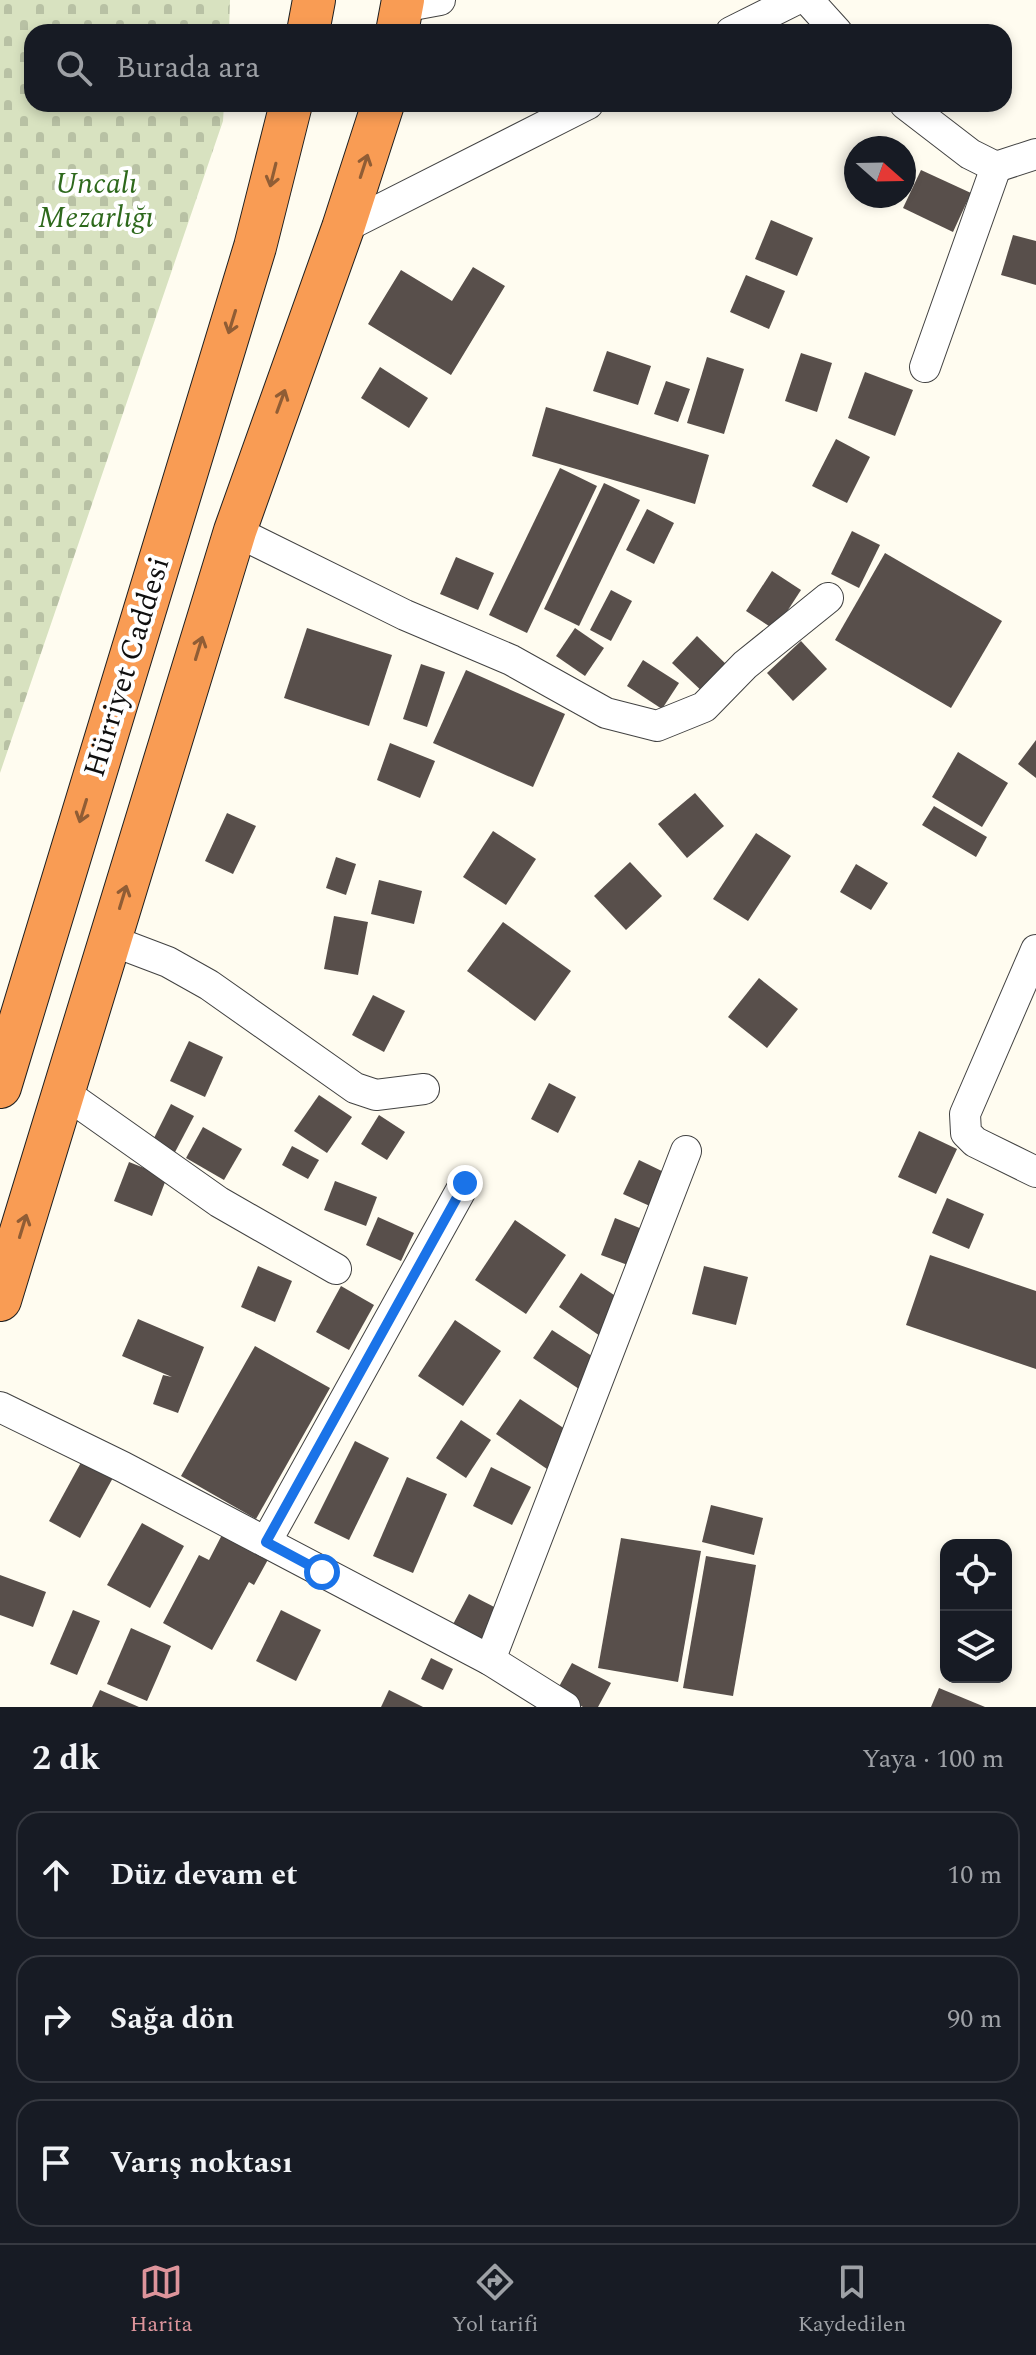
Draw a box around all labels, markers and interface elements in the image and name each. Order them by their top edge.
search box [24,24,1012,112]
text: Burada ara [116,45,260,91]
icon: search [52,46,96,90]
north arrow [844,136,916,208]
one-way arrow [357,154,372,179]
park label: Uncalı Mezarlığı [38,161,154,241]
one-way arrow [264,162,279,188]
one-way arrow [224,308,239,334]
one-way arrow [275,389,290,414]
street label: Hürriyet Caddesi [72,551,182,783]
one-way arrow [193,636,208,661]
one-way arrow [75,799,90,824]
one-way arrow [117,884,132,909]
route end [447,1165,483,1201]
one-way arrow [16,1213,31,1239]
map controls [940,1539,1012,1683]
button: locate [940,1539,1012,1611]
route start [304,1554,340,1590]
button: layers [940,1611,1012,1683]
text: 2 dk [32,1733,100,1785]
text: Yaya · 100 m [862,1739,1004,1779]
text: Düz devam et [110,1852,298,1898]
icon: ahead [34,1853,78,1897]
text: 10 m [947,1855,1002,1895]
text: Sağa dön [110,1996,234,2042]
icon: right [34,1997,78,2041]
text: 90 m [947,1999,1002,2039]
text: Varış noktası [110,2140,292,2186]
icon: arrive [34,2141,78,2185]
tab: Harita [130,2260,192,2341]
tab: Yol tarifi [452,2260,538,2341]
tab: Kaydedilen [798,2260,906,2341]

